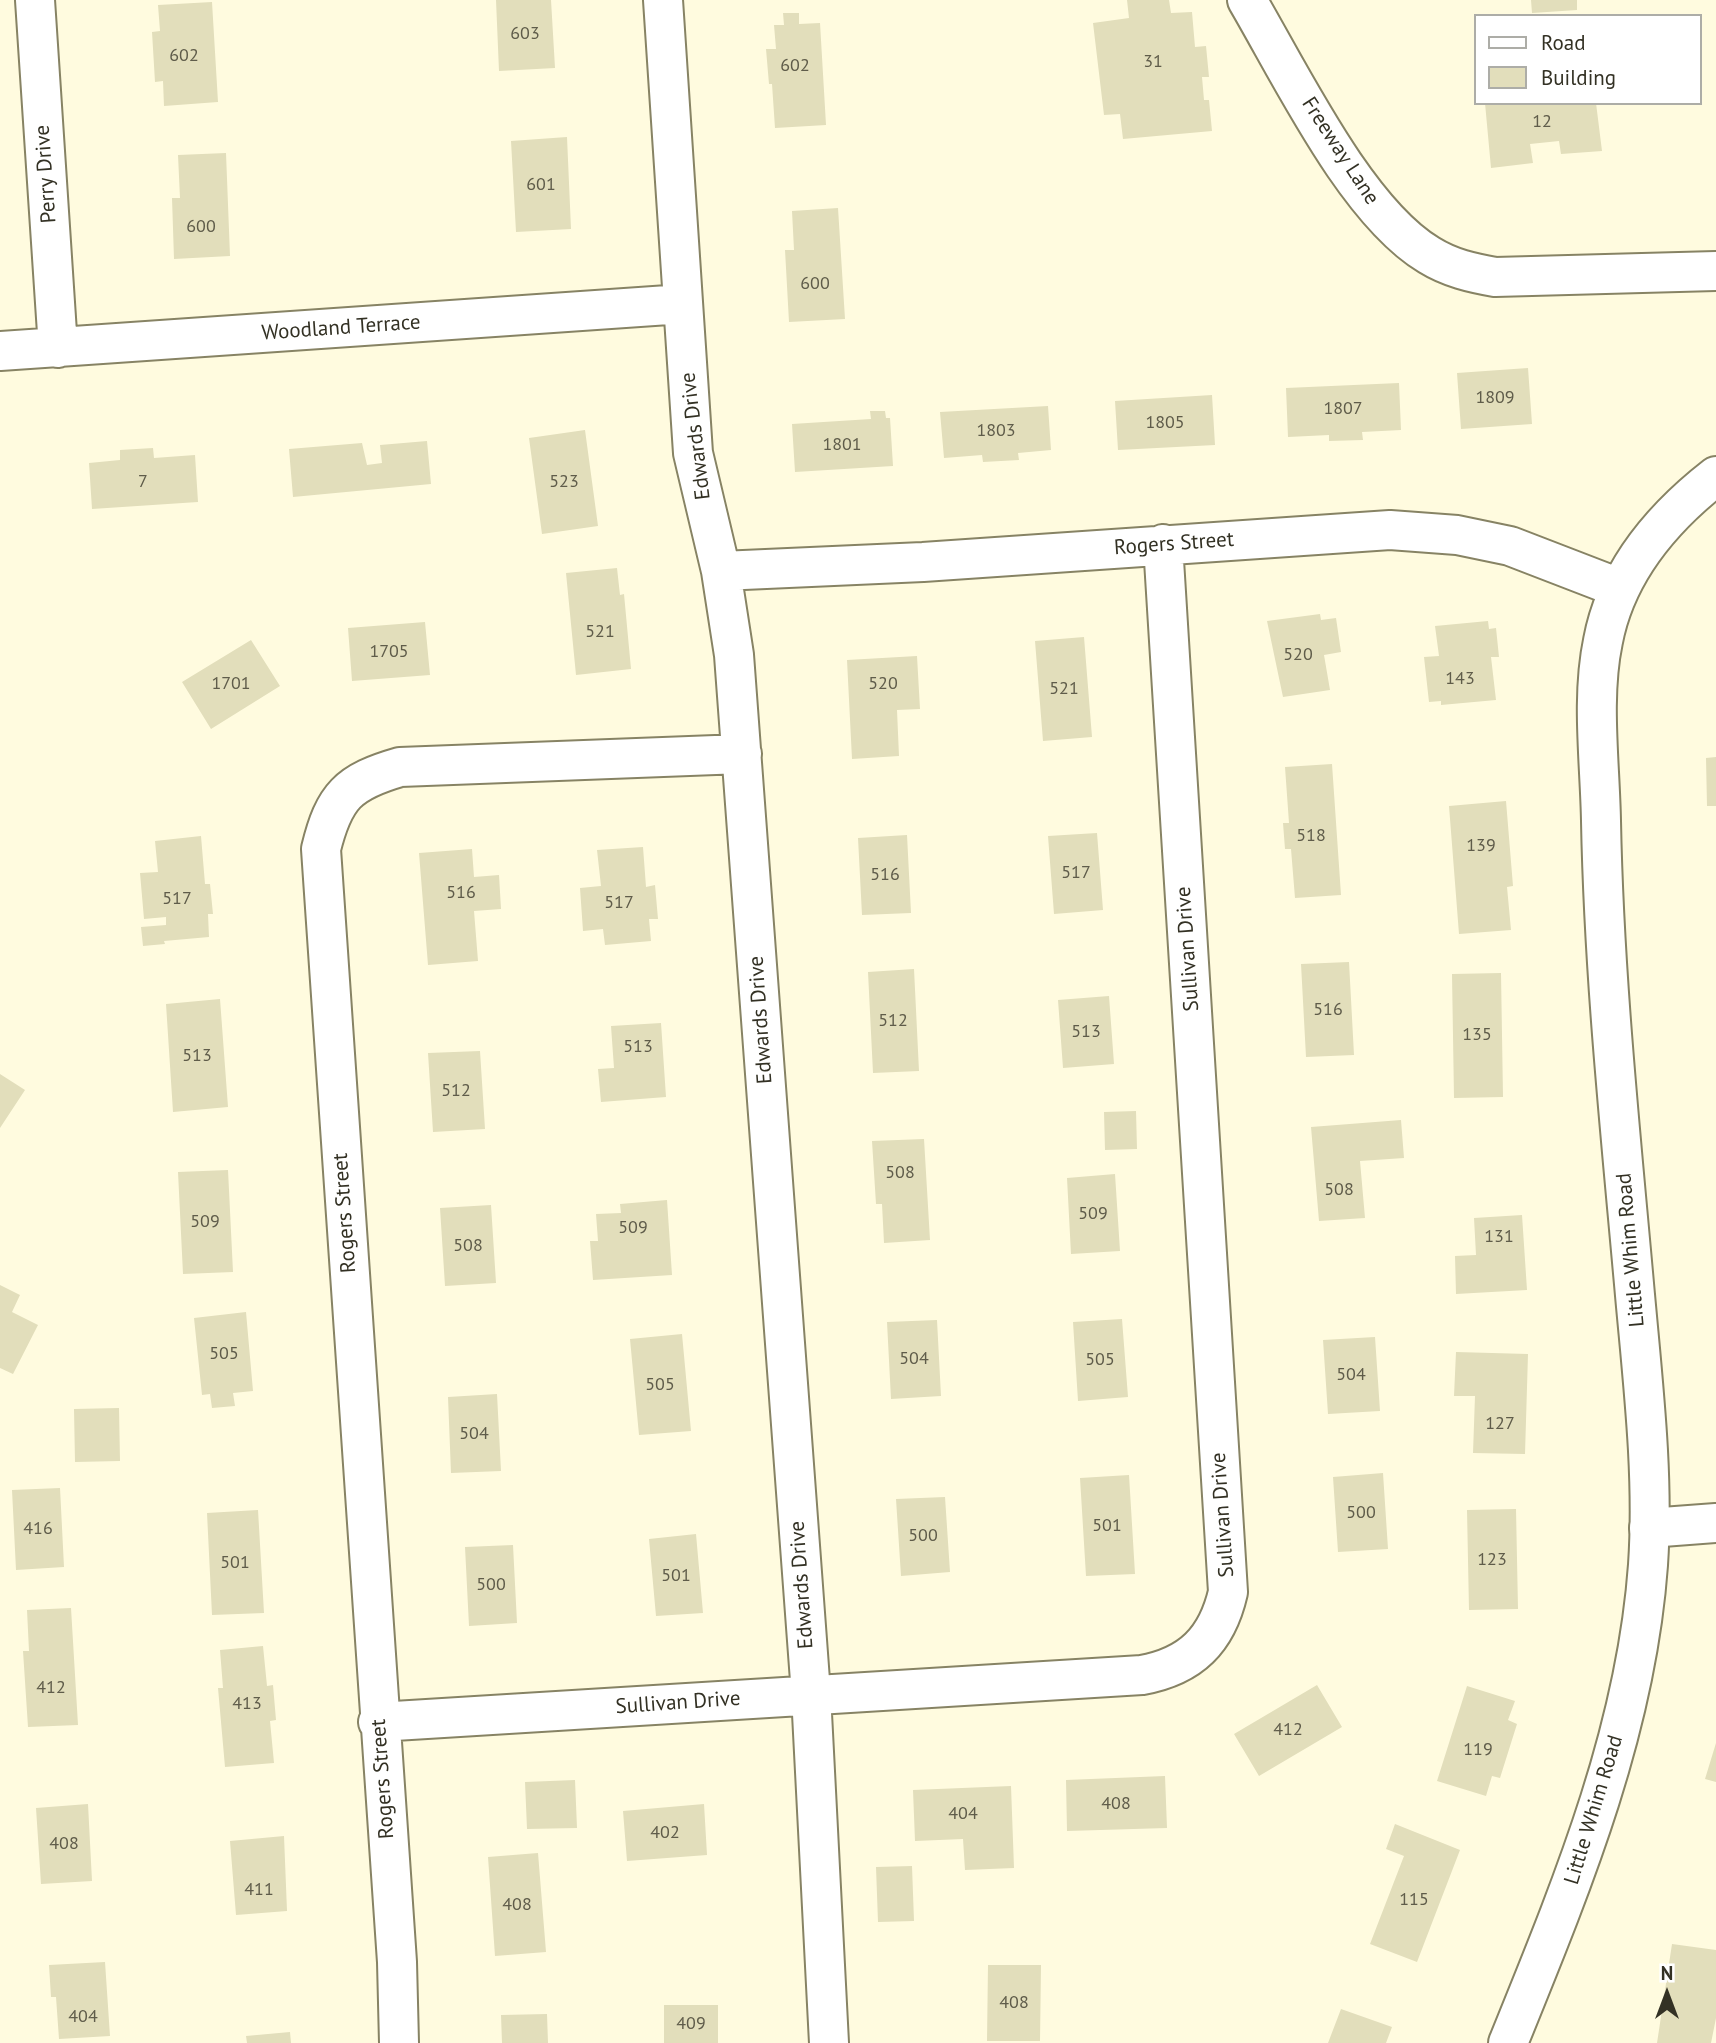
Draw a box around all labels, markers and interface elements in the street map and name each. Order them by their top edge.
legend [1474,14,1702,105]
house number: 603 [510,23,540,45]
text: Road [1541,29,1585,56]
house number: 602 [169,45,199,67]
house number: 31 [1143,51,1163,73]
house number: 602 [780,55,810,77]
text: Building [1541,64,1616,91]
street label: Freeway Lane [1296,93,1384,209]
house number: 12 [1532,111,1552,133]
street label: Perry Drive [30,124,62,224]
house number: 601 [526,174,556,196]
house number: 600 [186,216,216,238]
house number: 600 [800,273,830,295]
street label: Woodland Terrace [261,310,421,346]
street label: Edwards Drive [676,371,716,501]
house number: 1809 [1475,387,1515,409]
house number: 1807 [1323,398,1363,420]
house number: 1805 [1145,412,1185,434]
house number: 1803 [976,420,1016,442]
house number: 1801 [822,434,862,456]
house number: 7 [138,471,148,493]
house number: 523 [549,471,579,493]
street label: Rogers Street [1113,527,1235,561]
house number: 521 [585,621,615,643]
house number: 1705 [369,641,409,663]
house number: 520 [1283,644,1313,666]
house number: 143 [1445,668,1475,690]
house number: 1701 [211,673,251,695]
house number: 520 [868,673,898,695]
house number: 521 [1049,678,1079,700]
house number: 518 [1296,825,1326,847]
house number: 139 [1466,835,1496,857]
house number: 517 [1061,862,1091,884]
house number: 516 [870,864,900,886]
house number: 516 [446,882,476,904]
street label: Sullivan Drive [1171,886,1205,1012]
house number: 517 [162,888,192,910]
house number: 517 [604,892,634,914]
street label: Edwards Drive [744,955,778,1085]
house number: 516 [1313,999,1343,1021]
house number: 512 [878,1010,908,1032]
house number: 513 [1071,1021,1101,1043]
house number: 135 [1462,1024,1492,1046]
house number: 513 [623,1036,653,1058]
house number: 513 [182,1045,212,1067]
house number: 512 [441,1080,471,1102]
street label: Rogers Street [328,1152,362,1274]
house number: 508 [885,1162,915,1184]
street label: Little Whim Road [1612,1172,1650,1328]
house number: 508 [1324,1179,1354,1201]
house number: 509 [1078,1203,1108,1225]
house number: 509 [190,1211,220,1233]
house number: 509 [618,1217,648,1239]
house number: 131 [1484,1226,1514,1248]
house number: 508 [453,1235,483,1257]
house number: 505 [209,1343,239,1365]
house number: 504 [899,1348,929,1370]
house number: 505 [1085,1349,1115,1371]
house number: 504 [1336,1364,1366,1386]
house number: 505 [645,1374,675,1396]
house number: 127 [1485,1413,1515,1435]
house number: 504 [459,1423,489,1445]
street label: Sullivan Drive [1206,1452,1240,1578]
house number: 500 [1346,1502,1376,1524]
house number: 501 [1092,1515,1122,1537]
house number: 416 [23,1518,53,1540]
street label: Edwards Drive [785,1520,819,1650]
house number: 500 [908,1525,938,1547]
house number: 123 [1477,1549,1507,1571]
house number: 501 [220,1552,250,1574]
house number: 501 [661,1565,691,1587]
house number: 500 [476,1574,506,1596]
house number: 412 [36,1677,66,1699]
street label: Sullivan Drive [615,1686,741,1720]
house number: 413 [232,1693,262,1715]
street label: Rogers Street [366,1718,400,1840]
house number: 412 [1273,1719,1303,1741]
street label: Little Whim Road [1559,1732,1629,1888]
house number: 119 [1463,1739,1493,1761]
house number: 408 [1101,1793,1131,1815]
house number: 404 [948,1803,978,1825]
house number: 402 [650,1822,680,1844]
house number: 408 [49,1833,79,1855]
house number: 411 [244,1879,274,1901]
house number: 115 [1399,1889,1429,1911]
house number: 408 [502,1894,532,1916]
north arrow [1632,1959,1702,2029]
text: N [1661,1961,1673,1985]
house number: 408 [999,1992,1029,2014]
house number: 404 [68,2006,98,2028]
house number: 409 [676,2013,706,2035]

